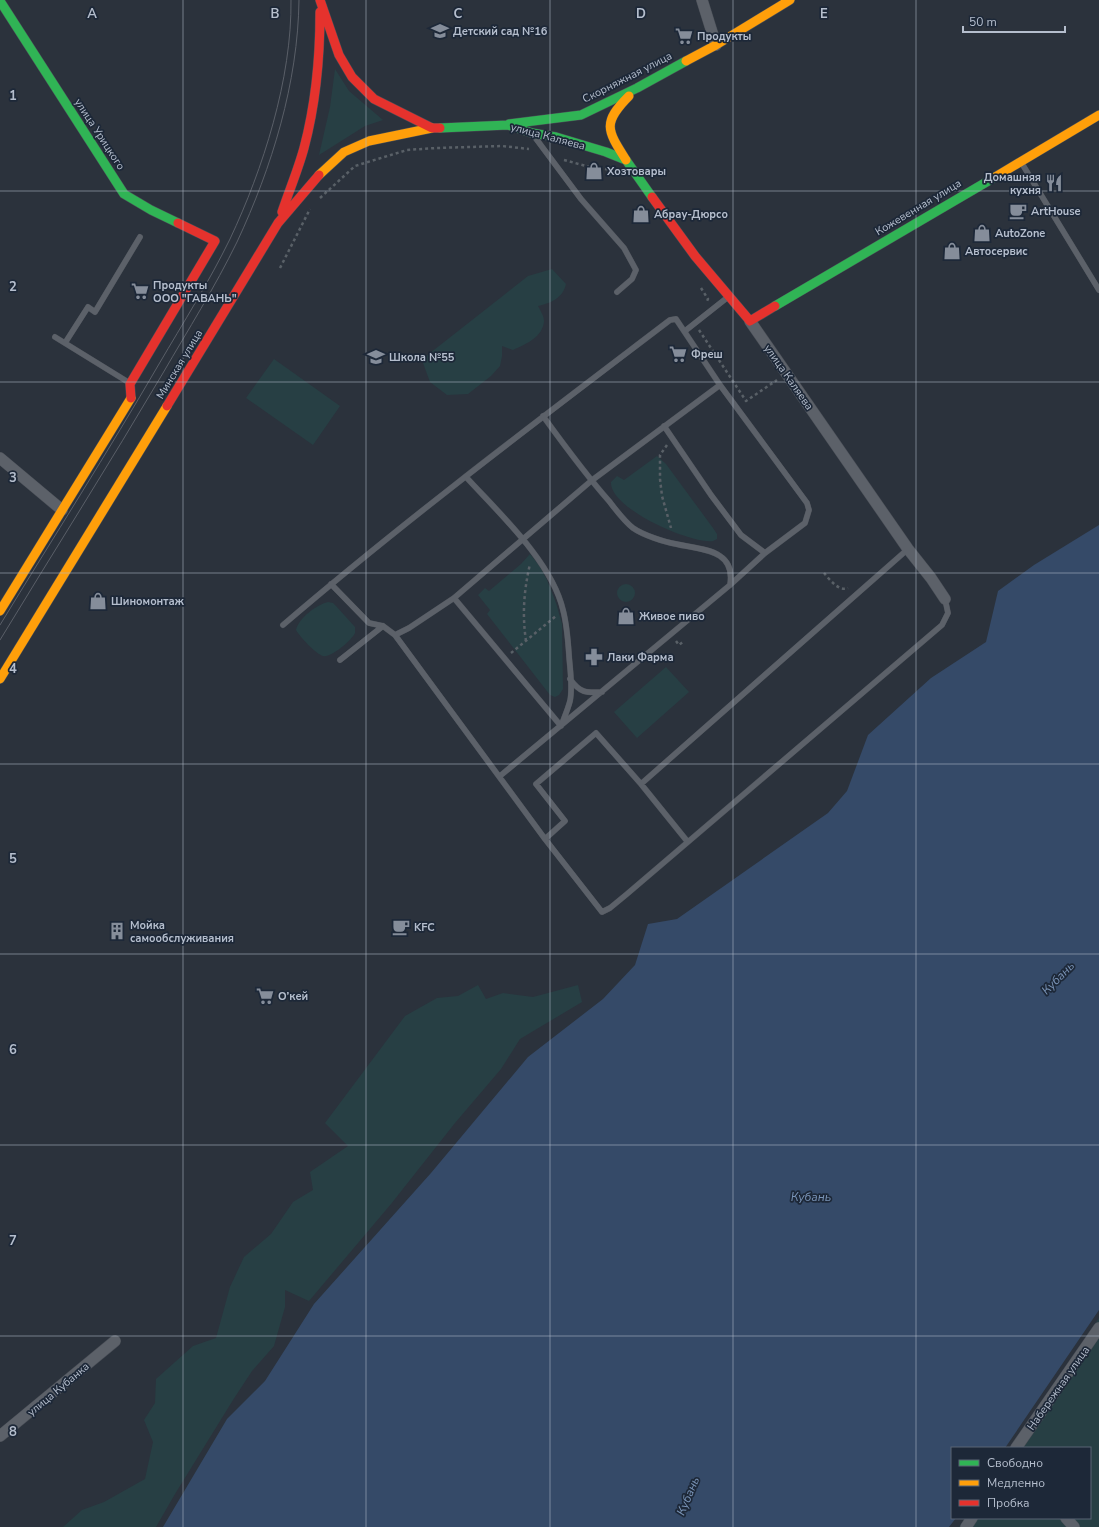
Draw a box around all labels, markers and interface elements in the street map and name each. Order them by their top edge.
text: A [87,5,97,23]
text: B [271,5,280,23]
text: C [454,5,463,23]
text: D [636,5,646,23]
text: E [820,5,828,23]
scale bar [963,8,1065,34]
text: 50 m [969,14,997,30]
school or university icon: Детский сад №16 [430,21,450,41]
place label: Детский сад №16 [453,24,548,39]
supermarket icon: Продукты [674,26,694,46]
place label: Продукты [697,29,751,44]
street label: Скорняжная улица [580,48,675,107]
text: 1 [9,87,17,105]
street label: улица Урицкого [71,96,128,173]
street label: улица Каляева [509,119,587,154]
shop icon: Хозтовары [584,161,604,181]
place label: Хозтовары [606,164,666,179]
place label: Домашняя кухня [984,170,1041,198]
restaurant icon: Домашняя кухня [1044,173,1064,193]
street label: Кожевенная улица [872,176,964,239]
cafe icon: ArtHouse [1008,201,1028,221]
shop icon: Абрау-Дюрсо [631,204,651,224]
place label: ArtHouse [1031,204,1081,219]
place label: Абрау-Дюрсо [654,207,728,222]
shop icon: AutoZone [972,223,992,243]
place label: AutoZone [995,226,1045,241]
shop icon: Автосервис [942,241,962,261]
place label: Автосервис [965,244,1028,259]
text: 2 [9,278,17,296]
place label: Продукты ООО "ГАВАНЬ" [153,278,237,306]
supermarket icon: Продукты ООО "ГАВАНЬ" [130,281,150,301]
street label: Минская улица [153,327,206,402]
street label: улица Каляева [760,342,817,413]
supermarket icon: Фреш [668,344,688,364]
school or university icon: Школа №55 [366,347,386,367]
place label: Фреш [691,347,723,362]
place label: Школа №55 [389,350,455,365]
text: 3 [9,469,17,487]
shop icon: Шиномонтаж [88,591,108,611]
place label: Шиномонтаж [111,594,185,609]
shop icon: Живое пиво [616,606,636,626]
place label: Живое пиво [639,609,705,624]
pharmacy icon: Лаки Фарма [584,647,604,667]
place label: Лаки Фарма [607,650,674,665]
text: 4 [9,660,17,678]
text: 5 [9,850,17,868]
cafe icon: KFC [391,917,411,937]
place label: Мойка самообслуживания [130,918,234,946]
place label: KFC [414,920,435,935]
building icon: Мойка самообслуживания [107,921,127,941]
water label: Кубань [1038,958,1078,998]
supermarket icon: О’кей [255,986,275,1006]
place label: О’кей [278,989,308,1004]
text: 6 [9,1041,17,1059]
water label: Кубань [791,1189,831,1205]
text: 7 [9,1232,17,1250]
street label: Набережная улица [1024,1343,1093,1433]
street label: улица Кубанка [24,1359,92,1420]
text: 8 [9,1423,17,1441]
legend [951,1447,1091,1519]
text: Свободно [987,1455,1043,1471]
water label: Кубань [673,1474,703,1518]
text: Медленно [987,1475,1045,1491]
text: Пробка [987,1495,1030,1511]

